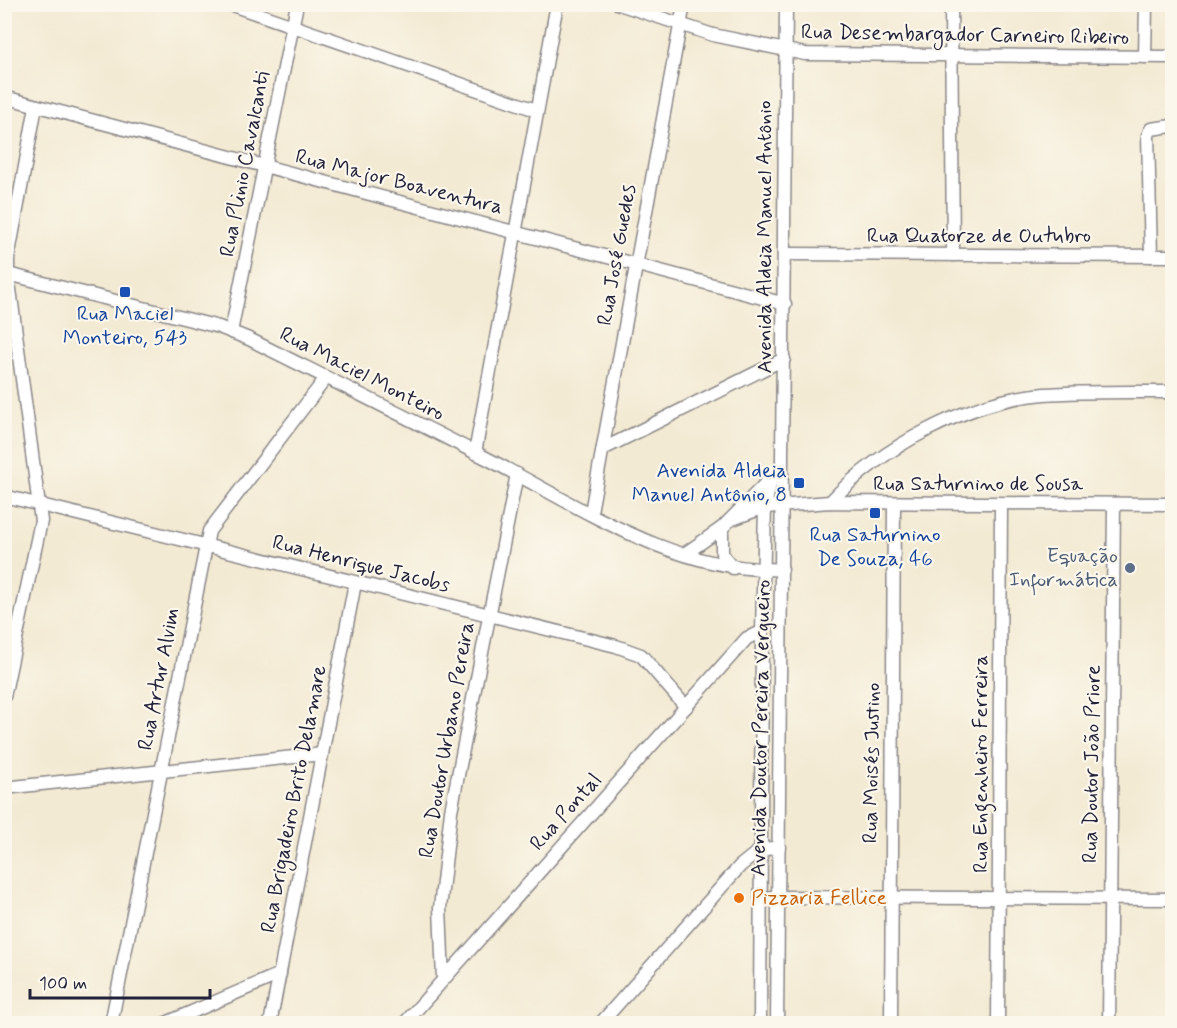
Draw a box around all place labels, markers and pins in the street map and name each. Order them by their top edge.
marker: Rua Maciel Monteiro, 543 [118,285,132,299]
place label: Rua Maciel Monteiro, 543 [63,300,188,352]
place label: Avenida Aldeia Manuel Antônio, 8 [632,457,787,509]
marker: Avenida Aldeia Manuel Antônio, 8 [792,476,806,490]
marker: Rua Saturnino De Souza, 46 [868,506,882,520]
place label: Rua Saturnino De Souza, 46 [809,521,941,573]
place label: Equação Informática [1009,542,1118,596]
marker: Equação Informática [1123,561,1137,575]
place label: Pizzaria Fellice [751,884,887,912]
marker: Pizzaria Fellice [732,891,746,905]

